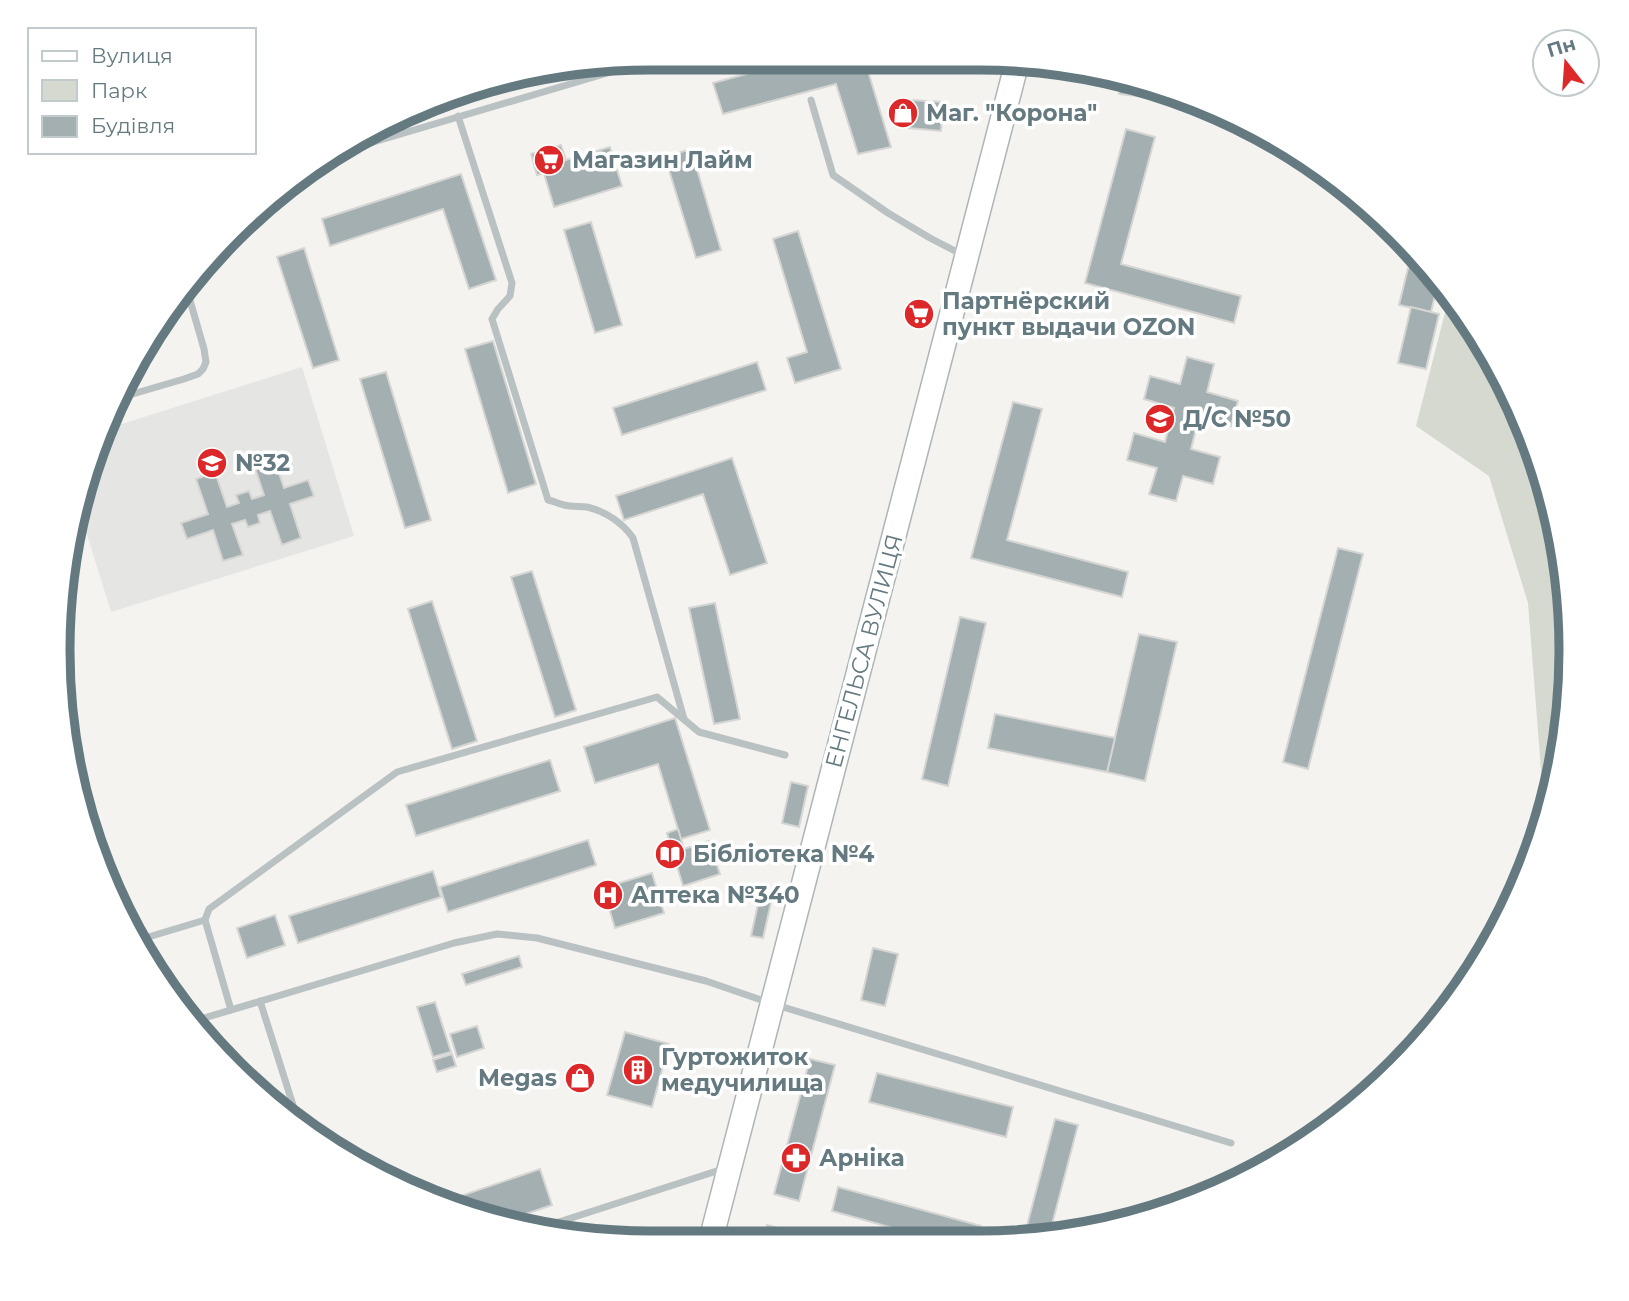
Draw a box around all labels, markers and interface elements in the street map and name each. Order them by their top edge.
legend [28,28,256,154]
north arrow [1531,28,1601,98]
text: Пн [1544,32,1578,62]
text: Вулиця [91,43,173,68]
text: Парк [91,78,147,103]
shop icon: Маг. "Корона" [886,96,920,130]
place label: Маг. "Корона" [926,99,1097,127]
text: Будівля [91,113,175,138]
supermarket icon: Магазин Лайм [532,143,566,177]
place label: Магазин Лайм [572,146,753,174]
place label: Партнёрский пункт выдачи OZON [942,287,1195,341]
supermarket icon: Партнёрский пункт выдачи OZON [902,297,936,331]
school or university icon: Д/С №50 [1143,402,1177,436]
place label: Д/С №50 [1183,405,1291,433]
school or university icon: №32 [195,446,229,480]
place label: №32 [235,449,290,477]
street label: ЕНГЕЛЬСА ВУЛИЦЯ [819,531,909,771]
library icon: Бібліотека №4 [653,837,687,871]
place label: Бібліотека №4 [693,840,874,868]
hospital icon: Аптека №340 [591,878,625,912]
place label: Аптека №340 [631,881,800,909]
place label: Гуртожиток медучилища [661,1043,823,1097]
building icon: Гуртожиток медучилища [621,1053,655,1087]
shop icon: Megas [563,1061,597,1095]
place label: Megas [478,1064,557,1092]
pharmacy icon: Арніка [779,1141,813,1175]
place label: Арніка [819,1144,905,1172]

